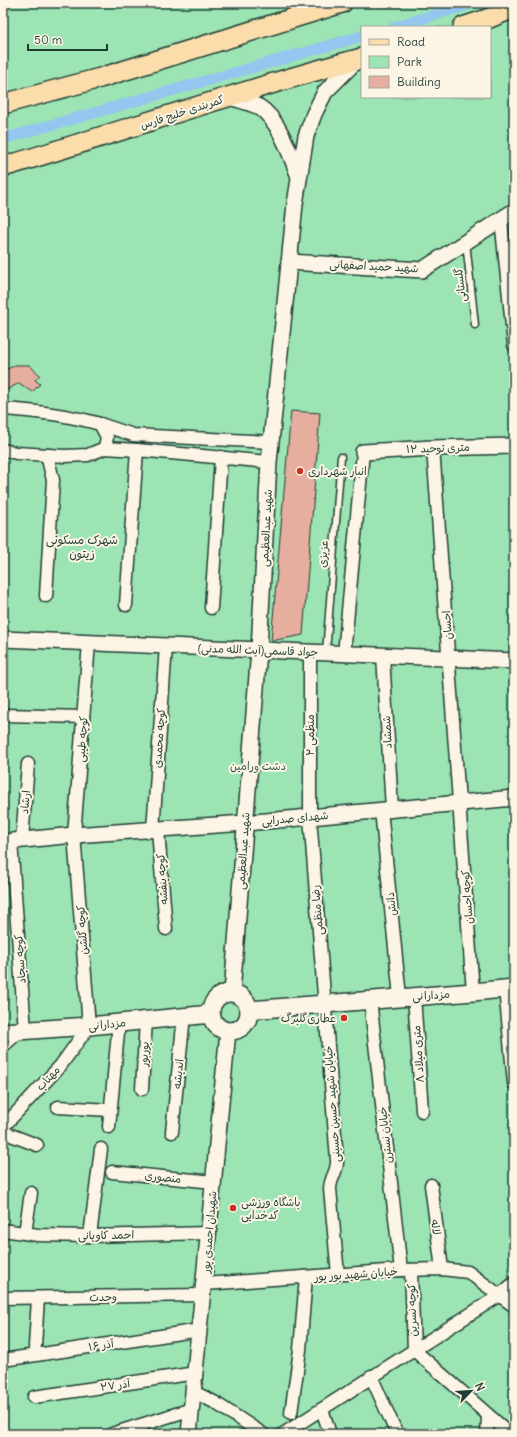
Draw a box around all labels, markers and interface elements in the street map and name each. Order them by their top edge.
scale bar [28,26,107,52]
legend [361,26,491,98]
text: 50 m [34,32,63,47]
text: Road [397,34,425,49]
text: Park [397,54,422,69]
text: Building [397,74,441,89]
street label: کمربندی خلیج فارس [138,92,226,133]
street label: شهید حمید اصفهانی [329,257,419,276]
street label: گلستانی [451,267,470,303]
street label: ۱۲ متری توحید [406,440,470,457]
place label: انبار شهرداری [308,464,367,479]
marker: انبار شهرداری [295,466,305,476]
street label: شهید عبدالعظیمی [257,489,276,567]
district label: شهرک مسکونی زیتون [46,532,118,561]
street label: عزیزی [315,540,331,568]
street label: احسان [439,610,455,640]
street label: جواد قاسمی(آیت الله مدنی) [198,641,318,660]
street label: کوچه محمدی [150,707,169,768]
street label: منظمی ۲ [303,714,318,756]
street label: کوچه طیبی [73,715,92,763]
street label: شمشاد [379,715,395,749]
park label: دشت ورامین [230,759,286,774]
street label: ارشاد [17,790,33,814]
street label: شهدای صدرایی [261,808,329,829]
street label: شهید عبدالعظیمی [233,812,254,890]
street label: کوچه بنفشه [153,853,172,905]
street label: کوچه احسان [458,869,477,924]
street label: رضا منظمی [308,884,327,936]
street label: دانش [383,891,399,917]
street label: کوچه گلشن [73,904,92,955]
street label: کوچه سجاد [11,934,30,984]
street label: مزدارانی [412,987,450,1004]
place label: عطاری‌گلبرگ [281,1011,336,1026]
marker: عطاری‌گلبرگ [339,1013,349,1023]
street label: مزدارانی [88,1015,127,1034]
street label: ۸ متری میلاد [409,1025,427,1083]
street label: بوربور [136,1041,153,1068]
street label: خیابان شهید حسین حسینی [321,1045,344,1163]
street label: اندیشه [169,1058,187,1090]
street label: مهتاب [33,1063,64,1094]
street label: خیابان نسترن [375,1106,396,1164]
street label: منصوری [144,1168,182,1187]
street label: شهیدان احمدی پور [198,1190,221,1275]
place label: باشگاه ورزشی کدخدایی [241,1195,301,1223]
marker: باشگاه ورزشی کدخدایی [228,1203,238,1213]
street label: لاله [428,1218,444,1236]
street label: احمد کاویانی [78,1228,134,1243]
street label: خیابان شهید بور بور [313,1264,398,1285]
street label: کوچه نسرین [404,1283,421,1337]
street label: وحدت [89,1290,117,1304]
street label: ۱۶ آذر [87,1336,116,1354]
north arrow [451,1371,491,1411]
street label: ۲۷ آذر [99,1376,132,1394]
text: N [472,1380,488,1393]

